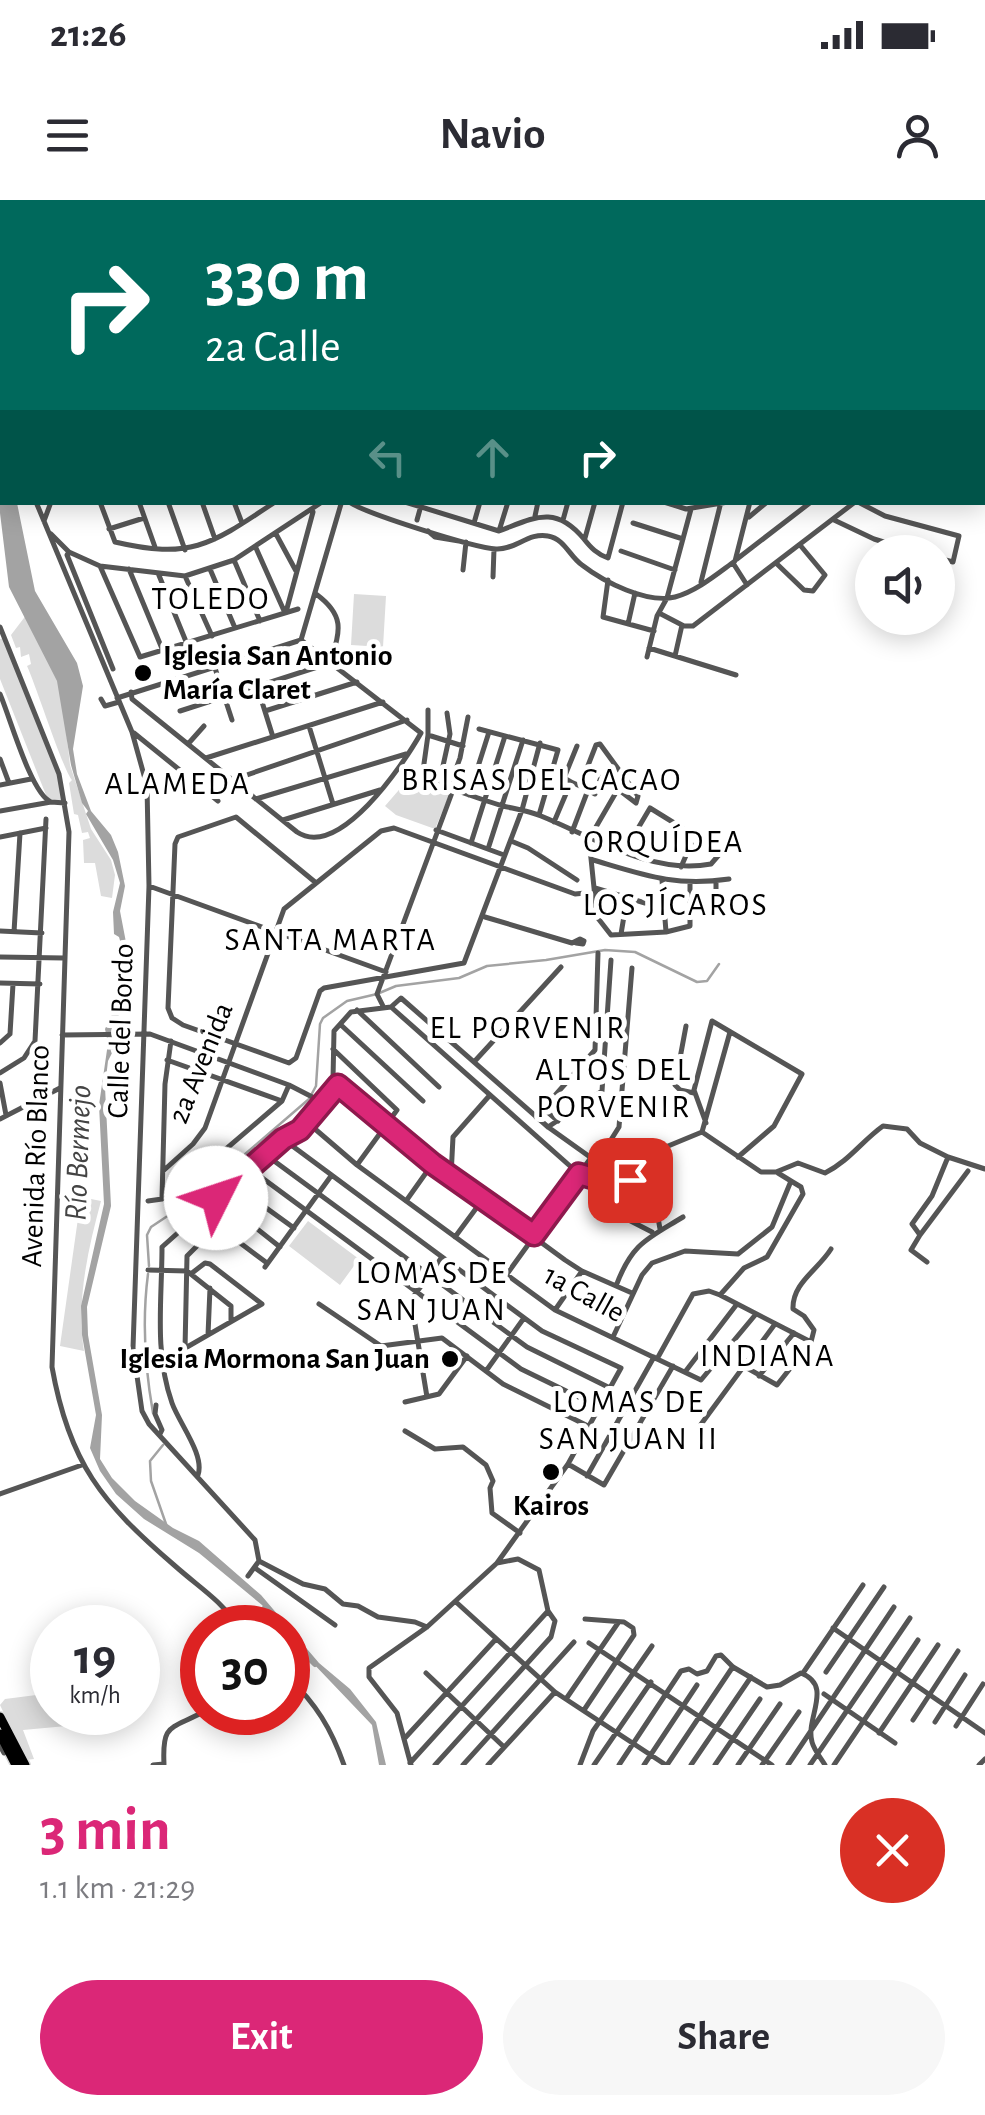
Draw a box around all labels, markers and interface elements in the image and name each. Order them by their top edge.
text: 21:26 [50,16,127,54]
icon: menu [40,108,95,163]
icon: person [890,108,945,163]
text: Navio [440,112,545,157]
icon: right [40,240,170,370]
text: 330 m [205,243,369,313]
text: 2a Calle [205,325,341,370]
icon: left [360,430,415,485]
icon: ahead [465,430,520,485]
icon: right [570,430,625,485]
map controls [855,535,955,635]
button: sound [855,535,955,635]
district label: TOLEDO [151,583,271,615]
place label: Iglesia San Antonio María Claret [163,641,392,705]
marker: Iglesia San Antonio María Claret [132,662,154,684]
district label: BRISAS DEL CACAO [401,764,683,796]
district label: ALAMEDA [104,768,252,800]
district label: ORQUÍDEA [583,823,745,858]
district label: LOS JÍCAROS [583,886,769,921]
district label: SANTA MARTA [225,924,437,956]
street label: Calle del Bordo [103,943,139,1119]
street label: 2a Avenida [163,998,239,1128]
district label: EL PORVENIR [429,1012,627,1044]
street label: Avenida Río Blanco [17,1044,55,1268]
district label: ALTOS DEL PORVENIR [535,1054,693,1123]
water label: Río Bermejo [60,1085,96,1221]
pin [588,1138,673,1223]
position arrow [164,1146,268,1250]
icon: arrive [603,1153,658,1208]
district label: LOMAS DE SAN JUAN [356,1257,508,1326]
street label: 1a Calle [539,1260,629,1328]
district label: INDIANA [700,1340,836,1372]
place label: Iglesia Mormona San Juan [120,1344,430,1374]
marker: Iglesia Mormona San Juan [439,1348,461,1370]
district label: LOMAS DE SAN JUAN II [539,1386,719,1455]
marker: Kairos [540,1461,562,1483]
place label: Kairos [513,1491,589,1521]
speed limit sign: 30 [180,1605,310,1735]
text: 19 [74,1633,116,1683]
text: km/h [69,1683,121,1708]
button: close [840,1798,945,1903]
text: 3 min [40,1801,171,1861]
text: 1.1 km · 21:29 [40,1872,195,1904]
button: Exit [40,1980,483,2095]
button: Share [503,1980,945,2095]

